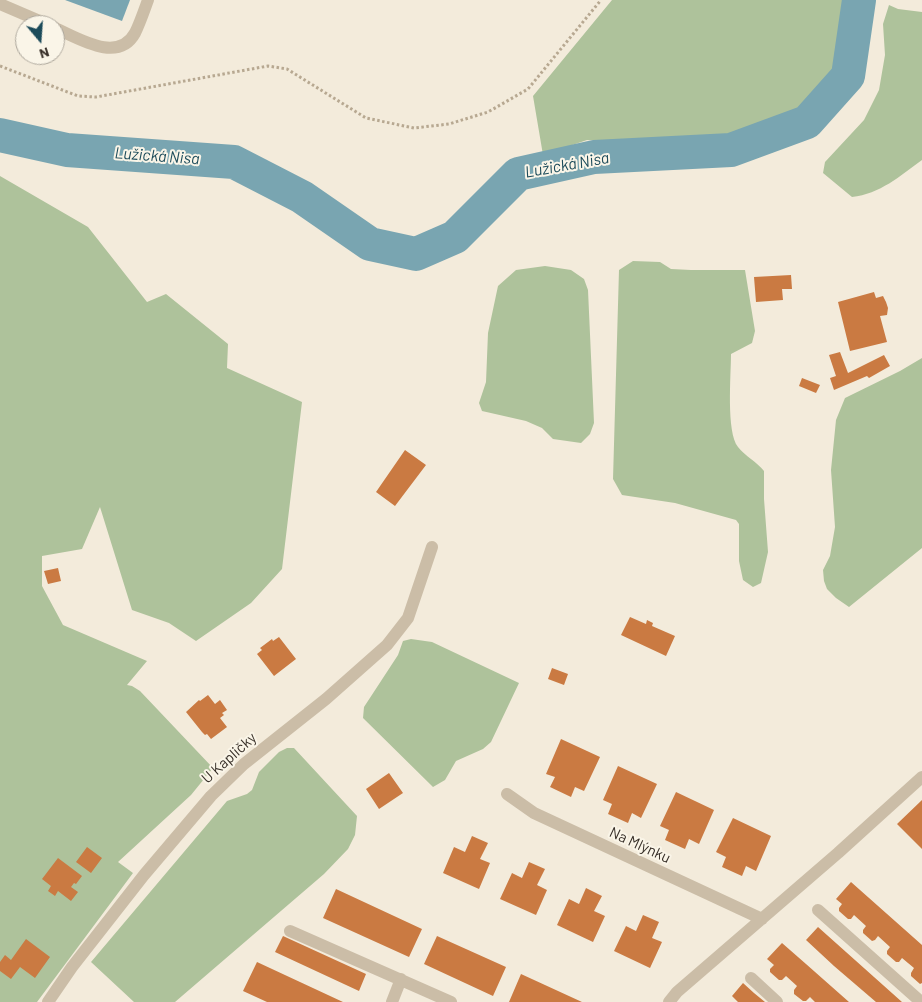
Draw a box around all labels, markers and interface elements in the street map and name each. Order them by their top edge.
north arrow [15,15,65,65]
text: N [37,44,52,63]
water label: Lužická Nisa [114,143,200,169]
water label: Lužická Nisa [523,148,611,182]
street label: U Kapličky [198,729,260,787]
street label: Na Mlýnku [607,823,673,867]

